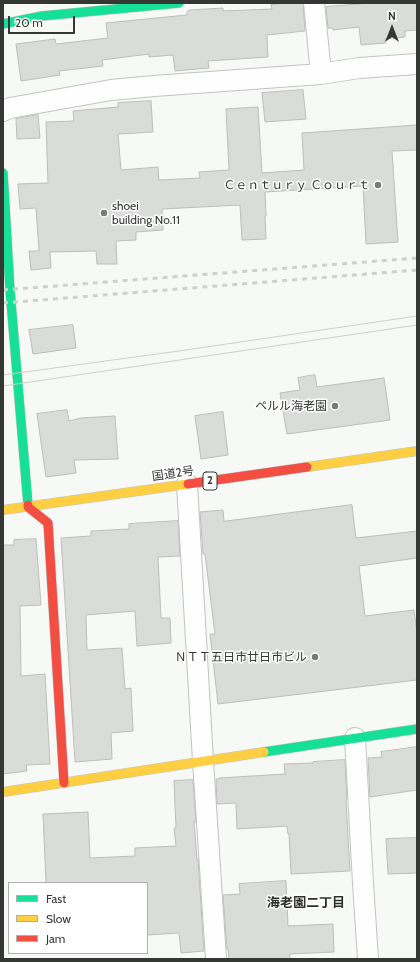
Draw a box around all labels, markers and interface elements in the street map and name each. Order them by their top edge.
scale bar [10,8,77,34]
north arrow [372,8,412,48]
text: N [388,9,396,23]
text: 20 m [15,15,43,30]
place label: Ｃｅｎｔｕｒｙ Ｃｏｕｒｔ [223,178,370,192]
marker: Ｃｅｎｔｕｒｙ Ｃｏｕｒｔ [373,180,383,190]
place label: shoei building No.11 [112,199,180,227]
marker: shoei building No.11 [99,208,109,218]
place label: ペルル海老園 [255,399,327,413]
marker: ペルル海老園 [330,401,340,411]
street label: 国道2号 [151,464,195,484]
road number: 2 [203,472,217,490]
place label: ＮＴＴ五日市廿日市ビル [175,650,307,664]
marker: ＮＴＴ五日市廿日市ビル [310,652,320,662]
legend [8,882,148,954]
text: Fast [46,891,66,906]
district label: 海老園二丁目 [267,895,345,911]
text: Slow [46,911,71,926]
text: Jam [46,931,65,946]

